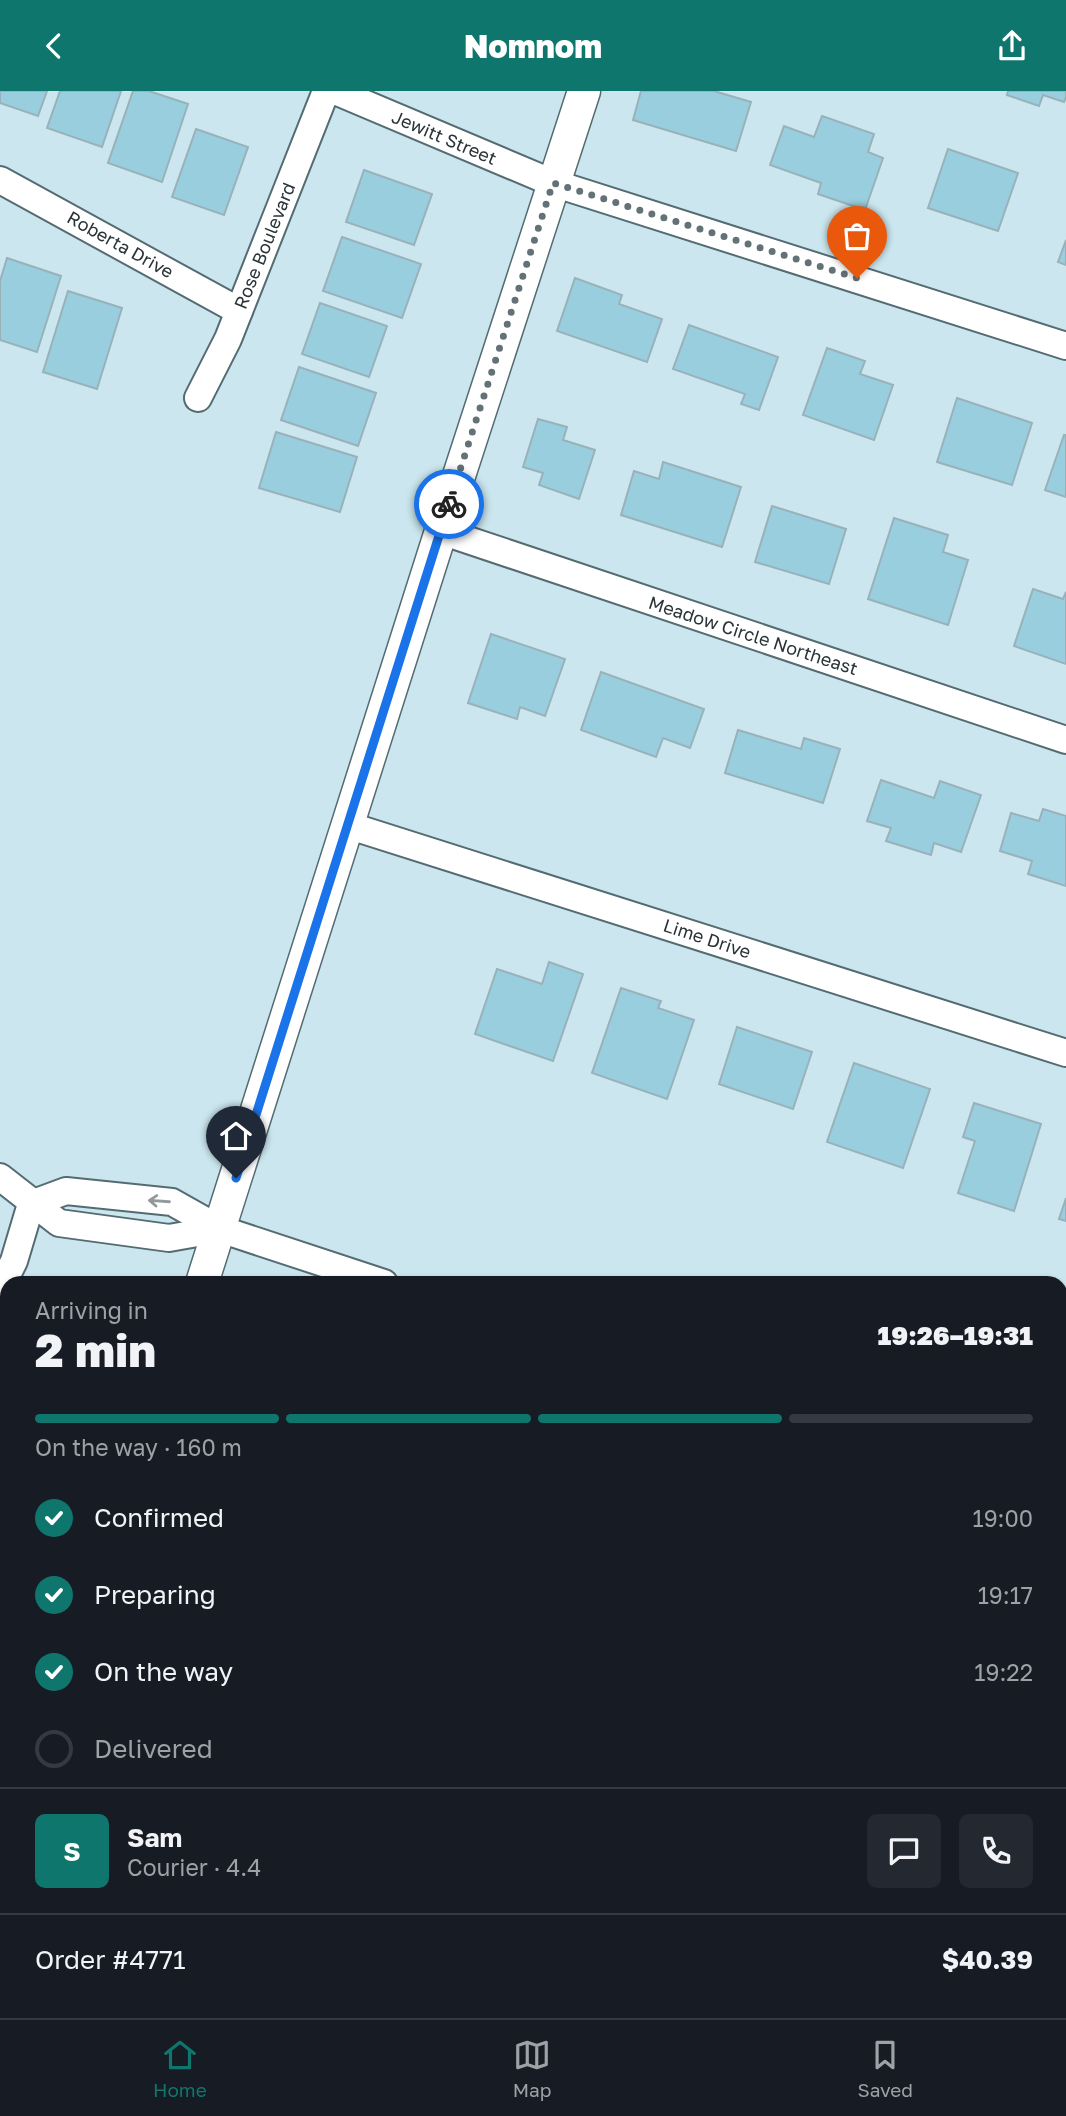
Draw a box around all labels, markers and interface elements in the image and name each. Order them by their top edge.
icon: back [35,27,73,65]
text: Nomnom [464,27,602,65]
icon: share [993,27,1031,65]
street label: Jewitt Street [389,105,500,169]
street label: Rose Boulevard [229,179,299,312]
street label: Roberta Drive [63,206,178,282]
pin [827,206,887,278]
icon: bag [838,217,876,255]
courier [414,469,484,539]
icon: bike [430,485,468,523]
street label: Meadow Circle Northeast [646,591,861,679]
street label: Lime Drive [661,914,754,963]
pin [206,1106,266,1178]
icon: home [217,1117,255,1155]
one-way arrow [148,1194,171,1207]
text: Arriving in [35,1296,148,1324]
text: 19:26–19:31 [878,1320,1033,1351]
text: 2 min [35,1322,156,1377]
text: On the way · 160 m [35,1433,242,1461]
icon: check [35,1499,73,1537]
text: Confirmed [94,1502,224,1533]
text: 19:00 [973,1504,1033,1532]
icon: check [35,1576,73,1614]
text: Preparing [94,1579,216,1610]
text: 19:17 [978,1581,1033,1609]
icon: check [35,1653,73,1691]
text: On the way [94,1656,233,1687]
text: 19:22 [974,1658,1033,1686]
text: Delivered [94,1733,213,1764]
button: chat [867,1814,941,1888]
button: phone [959,1814,1033,1888]
text: Sam [127,1822,182,1853]
text: S [63,1836,81,1867]
text: Courier · 4.4 [127,1853,261,1881]
text: Order #4771 [35,1944,186,1975]
text: $40.39 [942,1944,1033,1975]
tab: Home [153,2036,207,2101]
tab: Map [513,2036,551,2101]
tab: Saved [857,2036,913,2101]

